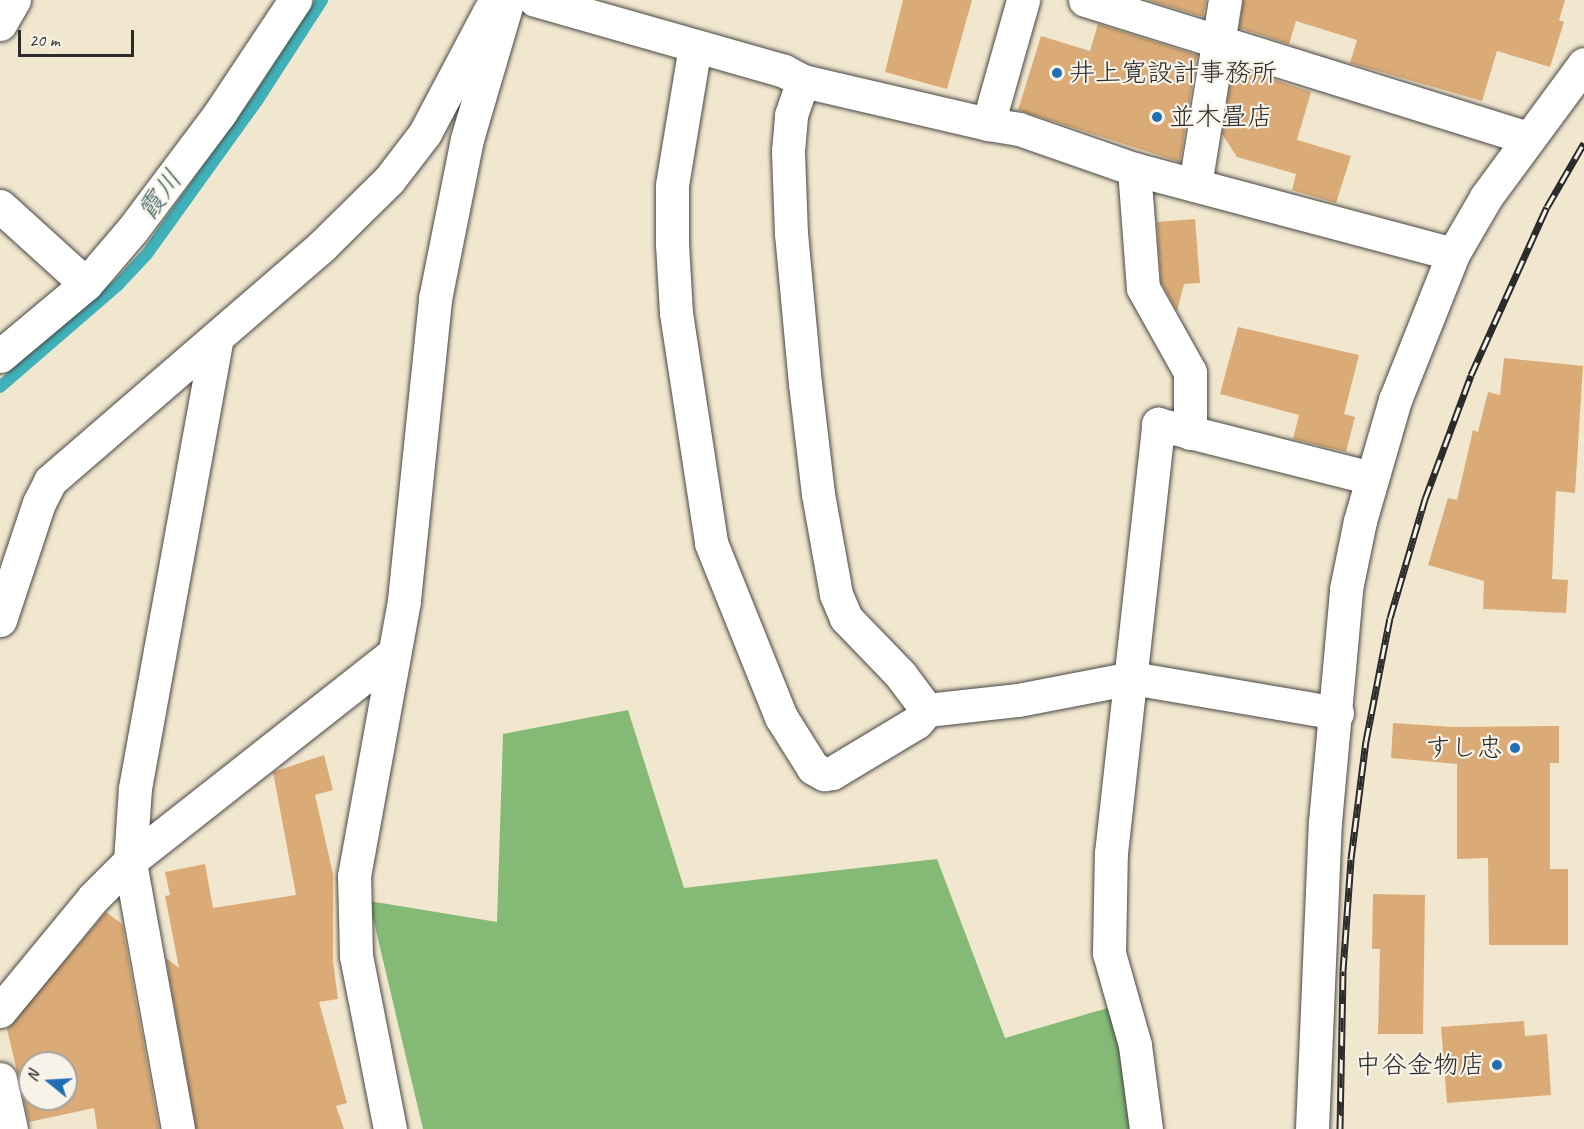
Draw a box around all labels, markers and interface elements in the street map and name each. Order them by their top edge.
scale bar [21,18,136,56]
text: 20 m [29,29,60,51]
place label: 井上寛設計事務所 [1069,57,1277,89]
marker: 井上寛設計事務所 [1050,66,1064,80]
place label: 並木畳店 [1169,101,1273,133]
marker: 並木畳店 [1150,110,1164,124]
water label: 霞川 [131,164,189,226]
place label: すし忠 [1425,732,1503,764]
marker: すし忠 [1508,741,1522,755]
place label: 中谷金物店 [1355,1049,1485,1081]
north arrow [18,1051,78,1111]
marker: 中谷金物店 [1490,1058,1504,1072]
text: N [22,1068,44,1084]

